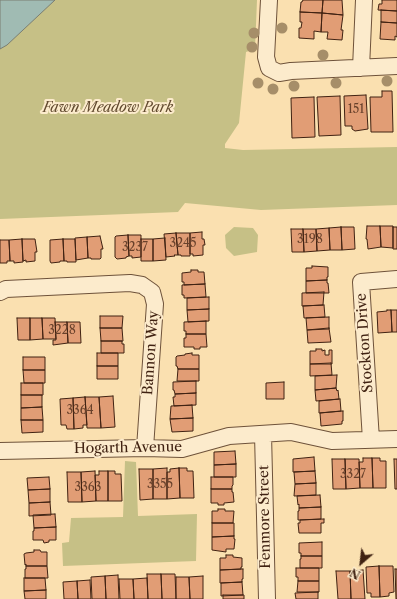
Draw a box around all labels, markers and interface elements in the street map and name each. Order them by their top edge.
park label: Fawn Meadow Park [43,100,173,116]
house number: 151 [348,103,364,117]
house number: 3198 [297,233,323,247]
house number: 3245 [170,237,196,251]
house number: 3237 [122,241,148,255]
street label: Stockton Drive [353,293,377,393]
street label: Bannon Way [140,310,162,396]
house number: 3228 [48,324,76,338]
house number: 3364 [66,404,94,418]
street label: Hogarth Avenue [74,439,182,457]
street label: Fenmore Street [256,465,274,569]
house number: 3327 [340,468,366,482]
house number: 3355 [147,478,173,492]
house number: 3363 [75,481,101,495]
north arrow [341,543,381,583]
text: N [348,565,363,582]

